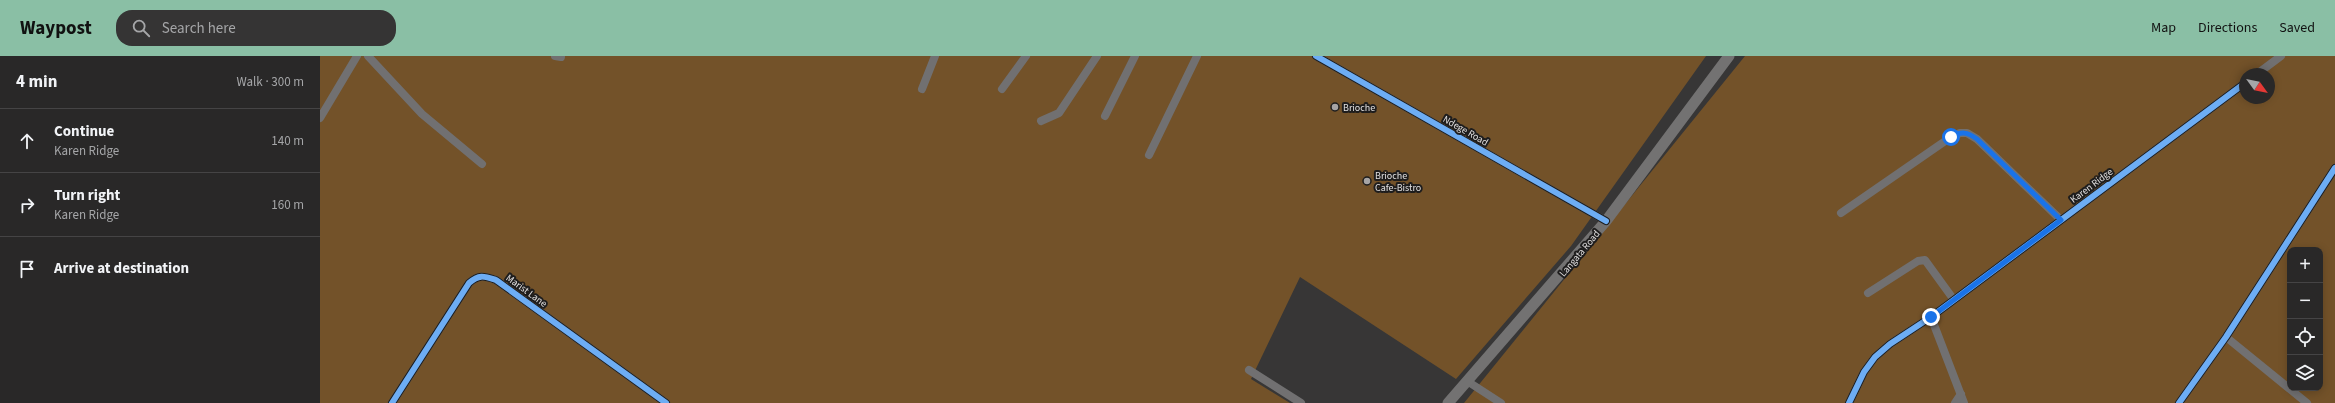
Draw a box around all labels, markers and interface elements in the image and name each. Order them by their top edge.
search box [116,10,396,46]
text: Waypost [20,15,92,42]
icon: search [130,17,152,39]
text: Search here [162,18,236,39]
text: Map [2151,18,2176,38]
text: Directions [2198,18,2257,38]
text: Saved [2279,18,2315,38]
north arrow [2239,68,2275,104]
text: 4 min [16,70,57,94]
text: Walk · 300 m [236,73,304,91]
place label: Brioche [1343,101,1375,115]
marker: Brioche [1330,102,1340,112]
street label: Ndege Road [1440,112,1491,149]
text: Continue [54,121,114,142]
route start [1942,128,1960,146]
icon: ahead [16,130,38,152]
text: 140 m [271,132,304,150]
text: Karen Ridge [54,142,119,160]
street label: Karen Ridge [2067,165,2116,206]
place label: Brioche Cafe-Bistro [1375,169,1421,195]
marker: Brioche Cafe-Bistro [1362,176,1372,186]
text: Turn right [54,185,120,206]
icon: right [16,194,38,216]
text: 160 m [271,196,304,214]
text: Karen Ridge [54,206,119,224]
street label: Langata Road [1556,227,1603,280]
map controls [2287,247,2323,391]
button: + [2287,247,2323,283]
icon: arrive [16,258,38,280]
text: Arrive at destination [54,258,189,279]
street label: Marist Lane [503,271,550,311]
button: − [2287,283,2323,319]
route end [1922,308,1940,326]
button: locate [2287,319,2323,355]
button: layers [2287,355,2323,391]

